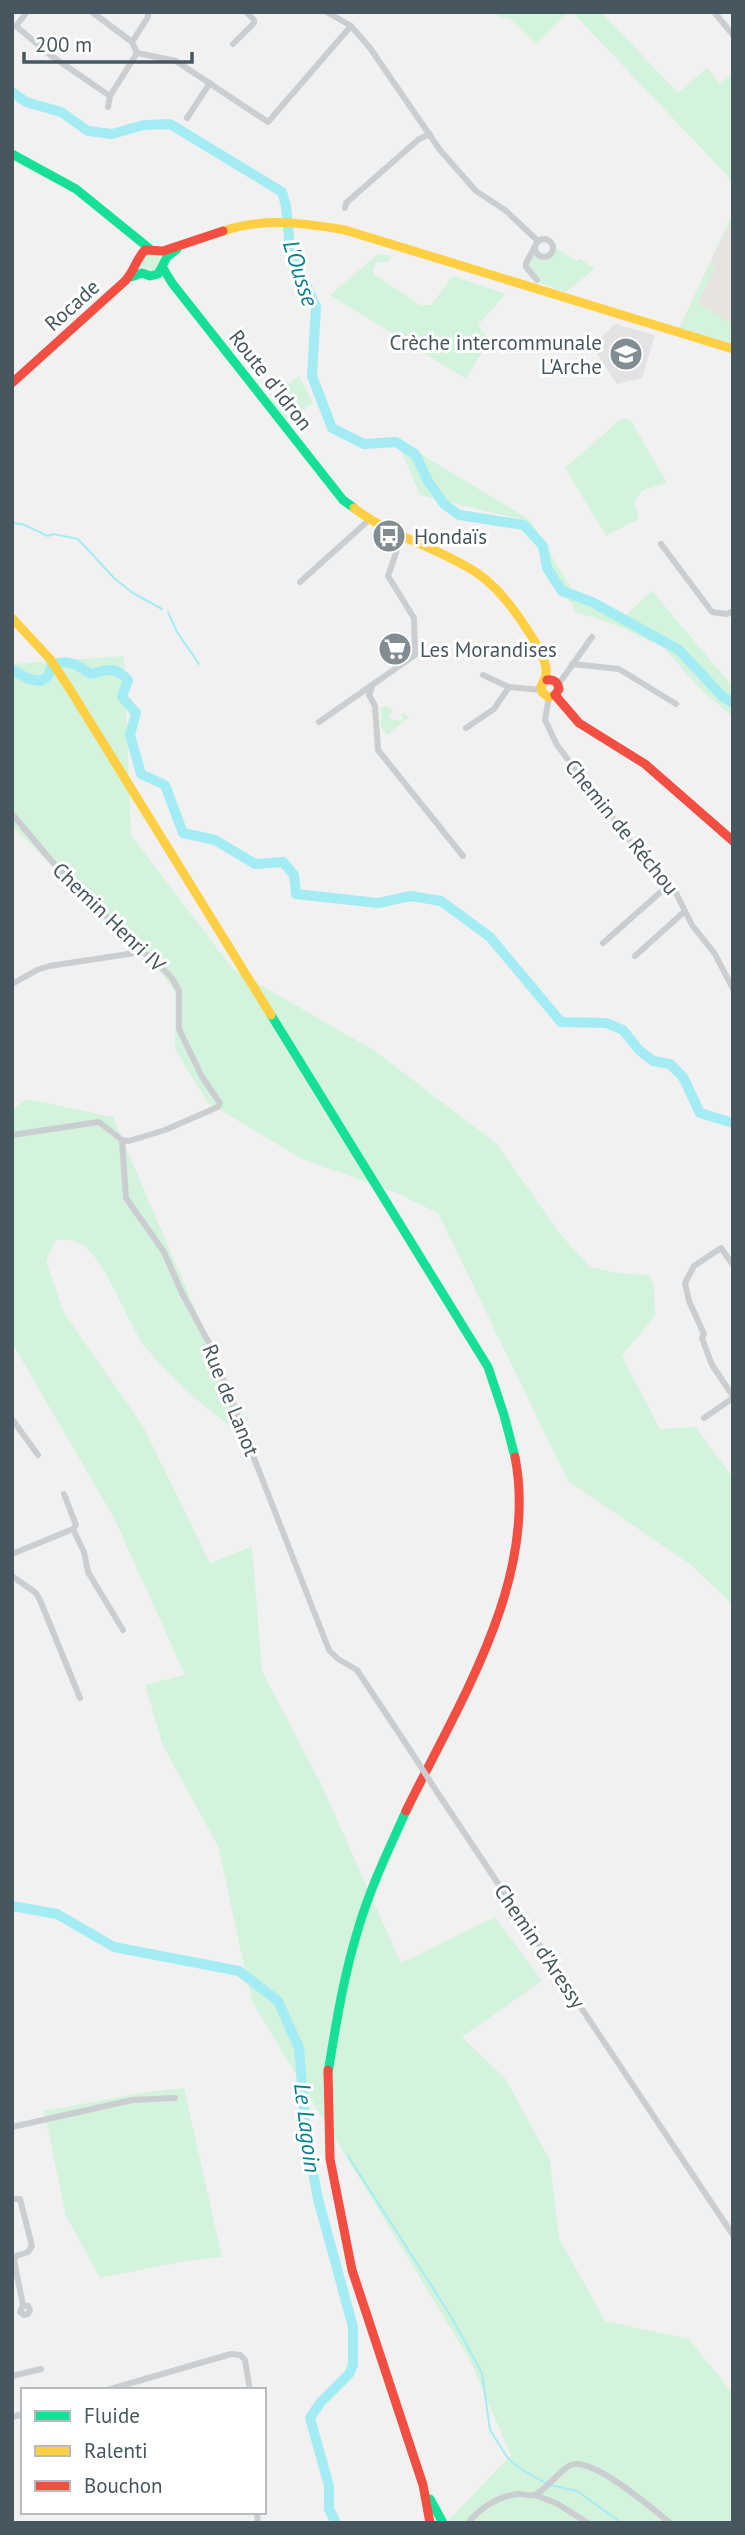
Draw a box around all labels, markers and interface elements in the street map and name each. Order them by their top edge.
scale bar [24,21,192,65]
text: 200 m [35,31,92,58]
water label: L'Ousse [277,236,325,310]
street label: Rocade [39,273,105,337]
street label: Route d'Idron [223,324,319,436]
place label: Crèche intercommunale L'Arche [389,329,602,380]
school or university icon: Crèche intercommunale L'Arche [607,335,645,373]
bus stop icon: Hondaïs [370,517,408,555]
place label: Hondaïs [414,523,487,550]
supermarket icon: Les Morandises [376,630,414,668]
place label: Les Morandises [420,636,557,663]
street label: Chemin de Réchou [559,754,685,900]
street label: Chemin Henri IV [47,856,171,978]
street label: Rue de Lanot [196,1340,266,1460]
street label: Chemin d'Aressy [488,1878,592,2014]
water label: Le Lagoin [288,2082,328,2174]
legend [21,2388,266,2514]
text: Fluide [84,2402,140,2429]
text: Ralenti [84,2437,148,2464]
text: Bouchon [84,2472,163,2499]

